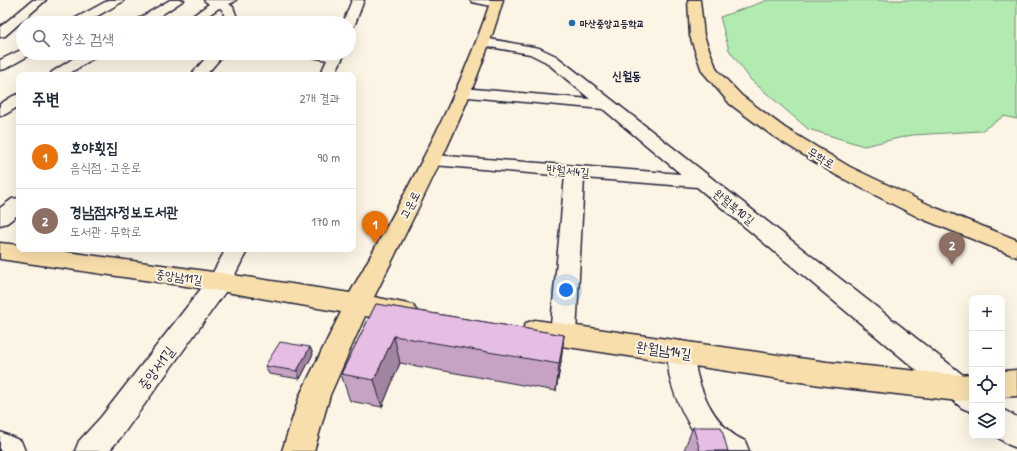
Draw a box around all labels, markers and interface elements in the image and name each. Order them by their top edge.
search box [16,16,356,60]
place label: 마산중앙고등학교 [580,17,644,30]
marker: 마산중앙고등학교 [567,18,577,28]
icon: search [30,27,52,49]
text: 장소 검색 [62,28,114,49]
district label: 신월동 [613,67,641,84]
text: 주변 [32,87,59,110]
text: 2개 결과 [300,89,340,107]
text: 호야횟집 [70,137,118,158]
street label: 무학로 [804,143,838,172]
text: 1 [43,148,47,166]
text: 90 m [318,148,340,166]
text: 음식점 · 고운로 [70,158,141,176]
street label: 반월서4길 [546,160,591,181]
street label: 완월북10길 [710,185,759,229]
street label: 고운로 [395,188,424,222]
text: 경남점자정보도서관 [70,201,179,222]
pin: 1 [362,211,388,244]
text: 2 [42,212,48,230]
text: 170 m [311,212,340,230]
text: 도서관 · 무학로 [70,222,141,240]
pin: 2 [939,232,965,265]
street label: 중앙남11길 [154,265,204,288]
your location [556,280,576,300]
map controls [969,295,1005,439]
button: + [969,295,1005,331]
button: − [969,331,1005,367]
street label: 완월남14길 [635,336,694,363]
street label: 중앙서1길 [133,341,179,393]
button: locate [969,367,1005,403]
button: layers [969,403,1005,439]

